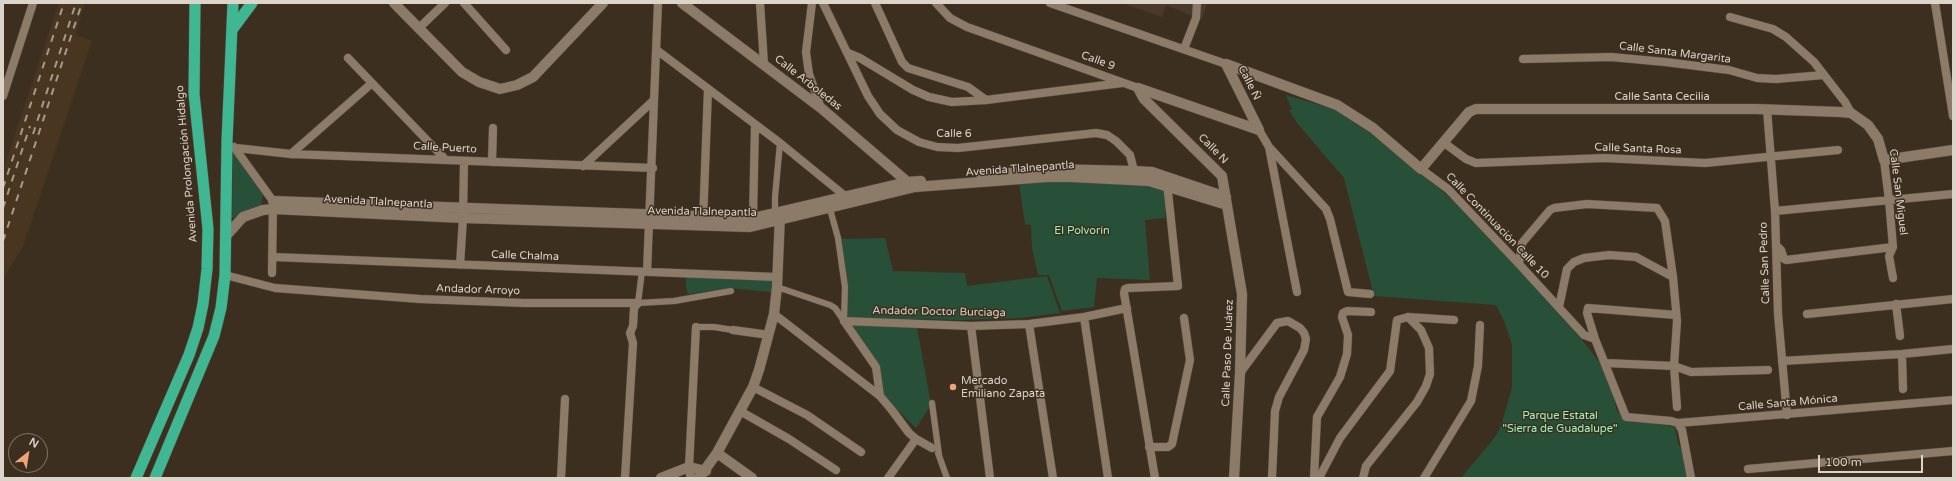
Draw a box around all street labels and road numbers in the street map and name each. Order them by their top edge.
street label: Calle Santa Margarita [1618,40,1732,66]
street label: Calle 9 [1079,49,1117,73]
street label: Calle Arboledas [772,53,844,113]
street label: Calle Ñ [1235,63,1263,103]
street label: Avenida Prolongación Hidalgo [174,85,200,243]
street label: Calle Santa Cecilia [1614,90,1710,104]
street label: Calle 6 [936,127,972,141]
street label: Calle N [1195,131,1231,167]
street label: Calle Puerto [413,140,477,156]
street label: Calle Santa Rosa [1594,141,1682,157]
street label: Calle San Miguel [1886,148,1910,236]
street label: Avenida Tlalnepantla [965,159,1075,179]
street label: Calle Continuación Calle 10 [1443,170,1551,282]
street label: Avenida Tlalnepantla [323,193,433,211]
street label: Avenida Tlalnepantla [647,204,757,220]
street label: Calle San Pedro [1757,222,1773,304]
street label: Calle Chalma [491,248,559,264]
street label: Andador Arroyo [436,282,520,298]
street label: Calle Paso De Juárez [1220,299,1236,407]
street label: Andador Doctor Burciaga [872,304,1006,320]
street label: Calle Santa Mónica [1738,392,1838,414]

